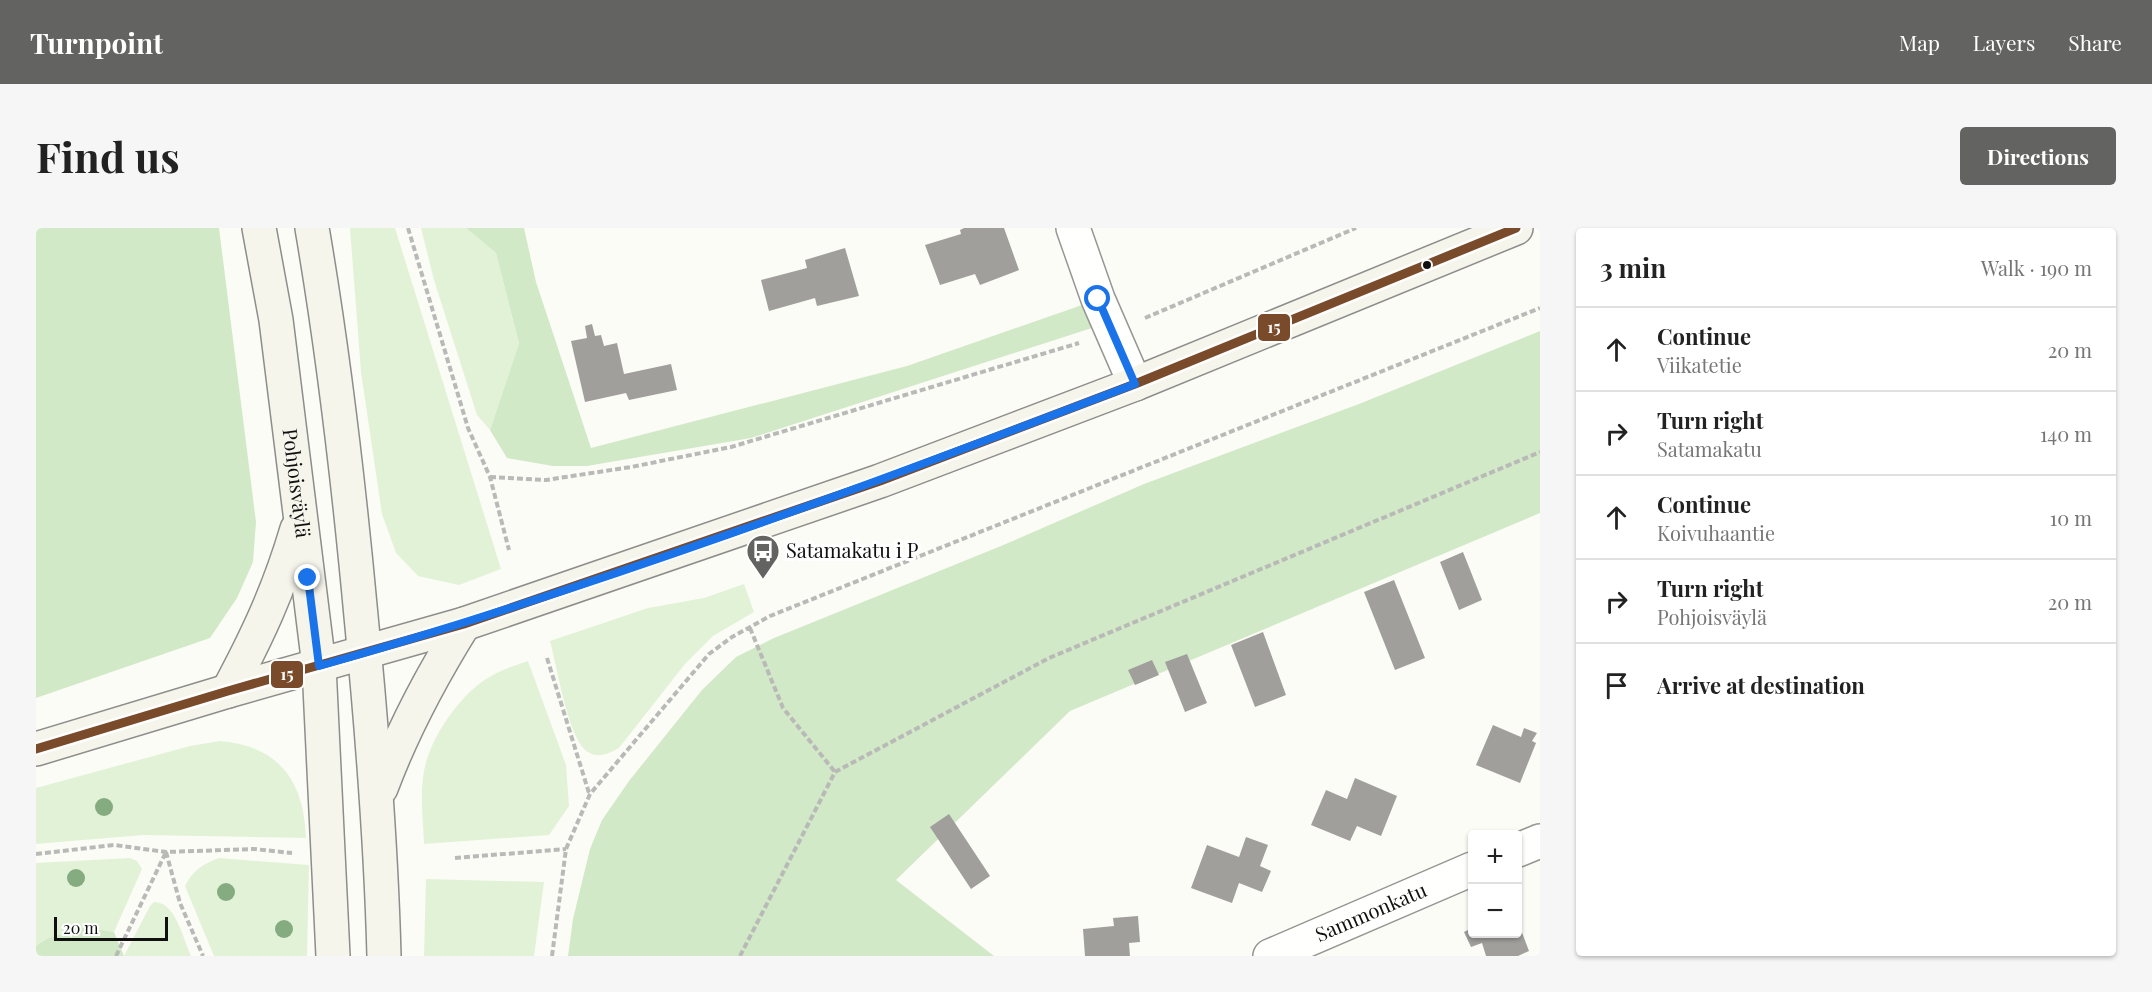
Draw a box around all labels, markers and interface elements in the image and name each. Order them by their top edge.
text: Turnpoint [30,24,163,61]
text: Map [1899,28,1940,56]
text: Layers [1973,28,2035,56]
text: Share [2068,28,2122,56]
button: Directions [1960,127,2116,185]
text: Find us [36,128,180,184]
text: 3 min [1600,250,1666,285]
text: Walk · 190 m [1981,254,2092,281]
unlabelled marker [1421,259,1433,271]
route start [1084,285,1110,311]
line badge: 15 [1257,313,1291,342]
text: 15 [1267,316,1281,337]
text: Continue [1657,321,1751,351]
icon: ahead [1600,333,1633,366]
text: 20 m [2048,336,2092,363]
text: Viikatetie [1657,351,1742,378]
text: Turn right [1657,405,1763,435]
icon: right [1600,417,1633,450]
text: 140 m [2040,420,2092,447]
street label: Pohjoisväylä [278,427,318,539]
text: Satamakatu [1657,435,1762,462]
text: Continue [1657,489,1751,519]
icon: ahead [1600,501,1633,534]
text: 10 m [2050,504,2092,531]
text: Koivuhaantie [1657,519,1775,546]
bus stop icon: Satamakatu i P [745,533,781,580]
place label: Satamakatu i P [786,536,919,563]
route end [294,564,320,590]
text: Turn right [1657,573,1763,603]
icon: right [1600,585,1633,618]
text: 20 m [2048,588,2092,615]
text: Pohjoisväylä [1657,603,1767,630]
line badge: 15 [270,660,304,689]
text: 15 [280,663,294,684]
icon: arrive [1600,669,1633,702]
text: Arrive at destination [1657,670,1865,700]
map controls [1468,830,1522,938]
button: + [1468,830,1522,884]
street label: Sammonkatu [1311,875,1431,947]
button: − [1468,884,1522,938]
scale bar [54,914,168,942]
text: 20 m [63,917,98,938]

